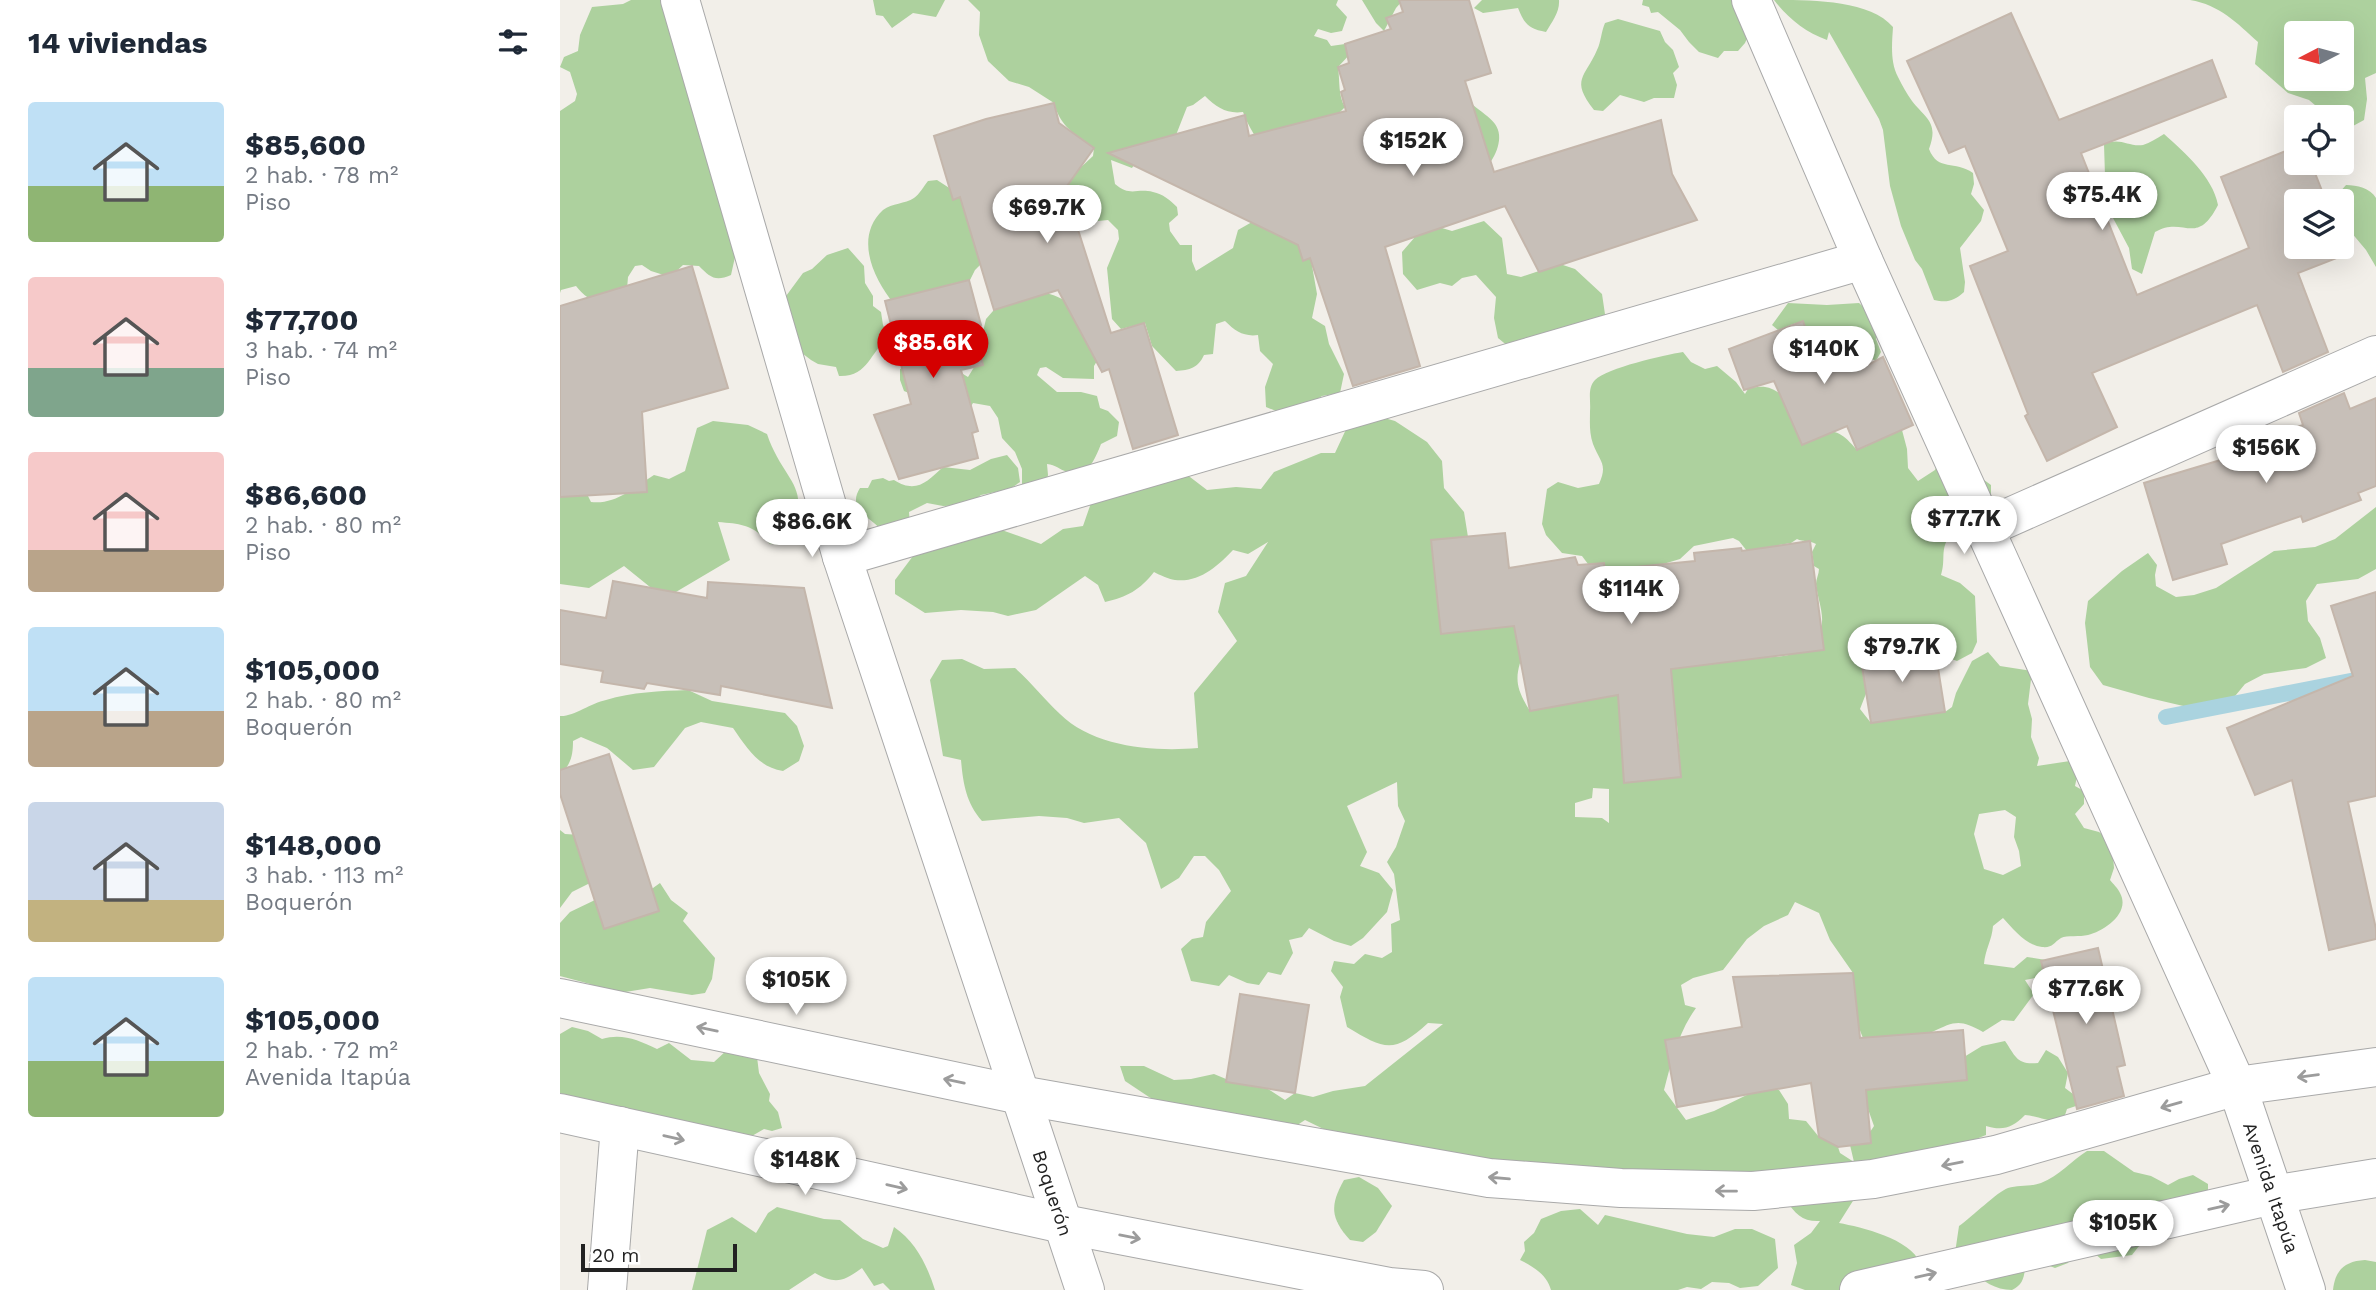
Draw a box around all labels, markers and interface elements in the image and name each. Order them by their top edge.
north arrow [2284,21,2354,91]
map controls [2284,21,2354,259]
icon: filters [494,23,532,61]
text: 14 viviendas [28,25,208,60]
button: locate [2284,105,2354,175]
pin: $152K [1364,118,1462,178]
text: $85,600 [245,127,366,162]
text: $152K [1379,127,1447,154]
icon: home [84,130,168,214]
text: 2 hab. · 78 m² [245,162,398,189]
pin: $75.4K [2045,173,2159,232]
text: $75.4K [2062,181,2142,208]
pin: $69.7K [990,186,1104,245]
text: Piso [245,189,291,216]
button: layers [2284,189,2354,259]
text: $69.7K [1009,194,1085,221]
text: $77,700 [245,302,359,337]
icon: home [84,305,168,389]
pin: $85.6K [876,320,990,380]
pin: $140K [1775,326,1873,386]
text: $85.6K [893,329,973,356]
text: $140K [1789,335,1859,362]
text: 3 hab. · 74 m² [245,337,397,364]
text: Piso [245,364,291,391]
pin: $156K [2217,426,2315,485]
text: $156K [2232,434,2300,461]
text: $86,600 [245,477,367,512]
icon: home [84,480,168,564]
pin: $77.7K [1907,496,2021,556]
pin: $86.6K [755,500,869,559]
text: $77.7K [1927,505,2001,532]
text: $86.6K [772,508,852,535]
text: 2 hab. · 80 m² [245,512,401,539]
text: Piso [245,539,291,566]
pin: $114K [1582,566,1680,626]
text: $114K [1598,575,1664,602]
pin: $79.7K [1845,624,1959,684]
text: $79.7K [1864,633,1940,660]
text: $105,000 [245,652,380,687]
icon: home [84,655,168,739]
text: 2 hab. · 80 m² [245,687,401,714]
text: Boquerón [245,714,353,741]
text: $148,000 [245,827,382,862]
icon: home [84,830,168,914]
text: 3 hab. · 113 m² [245,862,404,889]
text: Boquerón [245,889,353,916]
pin: $105K [747,958,845,1017]
text: $105K [762,966,830,993]
pin: $77.6K [2029,967,2143,1026]
text: $77.6K [2048,975,2124,1002]
text: $105,000 [245,1002,380,1037]
icon: home [84,1005,168,1089]
one-way arrow [696,1021,719,1035]
text: 2 hab. · 72 m² [245,1037,398,1064]
text: Avenida Itapúa [245,1064,411,1091]
one-way arrow [2297,1070,2320,1083]
one-way arrow [943,1073,966,1087]
one-way arrow [2160,1099,2182,1112]
street label: Avenida Itapúa [2238,1119,2304,1257]
one-way arrow [663,1132,685,1145]
pin: $148K [756,1138,854,1197]
text: $148K [770,1146,840,1173]
street label: Boquerón [1027,1147,1077,1239]
one-way arrow [1941,1158,1964,1171]
one-way arrow [1488,1172,1511,1185]
one-way arrow [885,1181,908,1195]
one-way arrow [1715,1184,1738,1197]
pin: $105K [2074,1200,2172,1260]
one-way arrow [2207,1200,2230,1213]
text: $105K [2089,1209,2157,1236]
one-way arrow [1118,1231,1141,1244]
scale bar [581,1241,737,1273]
text: 20 m [592,1244,639,1267]
one-way arrow [1914,1267,1937,1281]

